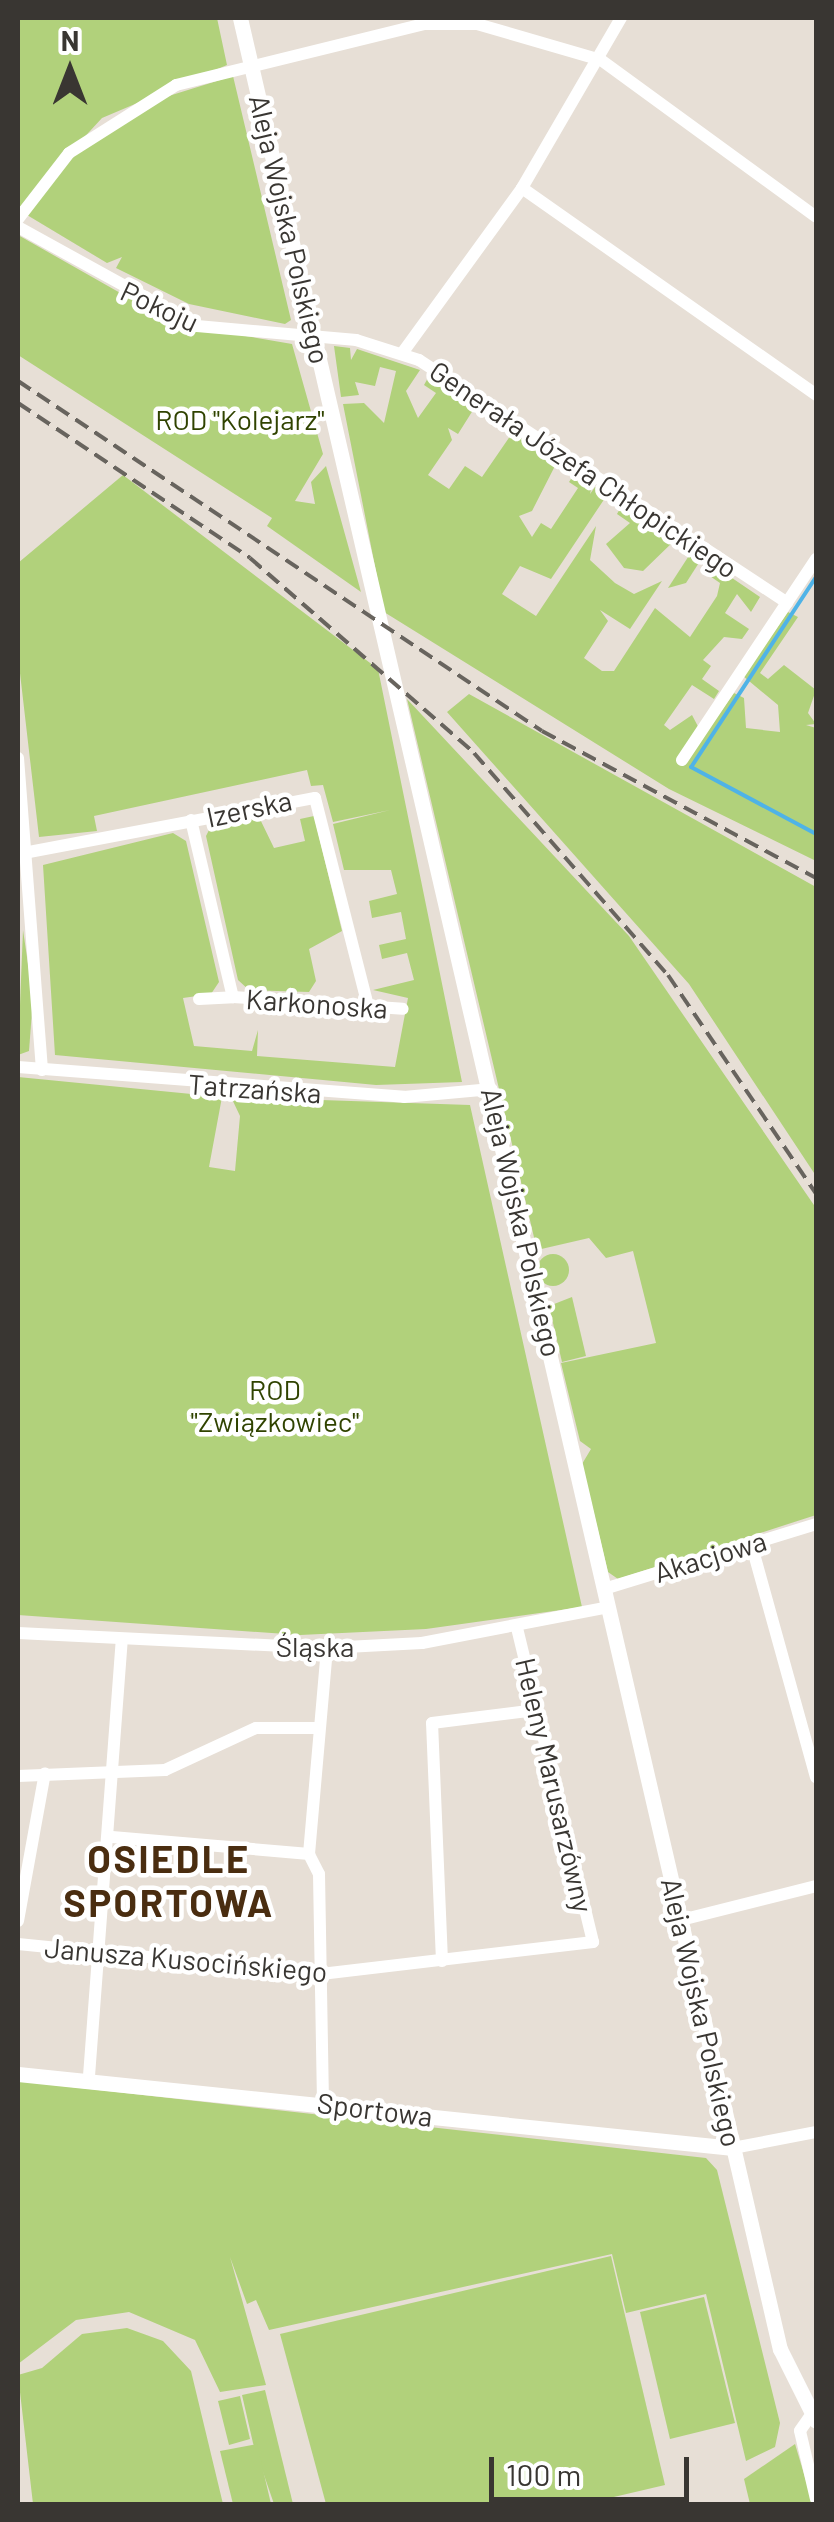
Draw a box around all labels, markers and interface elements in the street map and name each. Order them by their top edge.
north arrow [20,20,120,120]
text: N [61,23,79,57]
street label: Aleja Wojska Polskiego [243,91,337,367]
street label: Pokoju [116,273,204,339]
street label: Generała Józefa Chłopickiego [424,353,744,585]
park label: ROD "Kolejarz" [155,402,325,436]
street label: Izerska [203,783,295,833]
street label: Karkonoska [245,981,389,1025]
street label: Tatrzańska [187,1067,323,1109]
street label: Aleja Wojska Polskiego [475,1084,569,1360]
park label: ROD "Związkowiec" [191,1372,359,1438]
street label: Akacjowa [650,1523,770,1589]
street label: Śląska [276,1629,354,1663]
street label: Heleny Marusarzówny [509,1654,601,1916]
district label: OSIEDLE SPORTOWA [63,1836,275,1926]
street label: Aleja Wojska Polskiego [655,1874,749,2150]
street label: Janusza Kusocińskiego [43,1930,329,1988]
street label: Sportowa [315,2085,435,2133]
scale bar [494,2437,694,2499]
text: 100 m [506,2456,581,2492]

